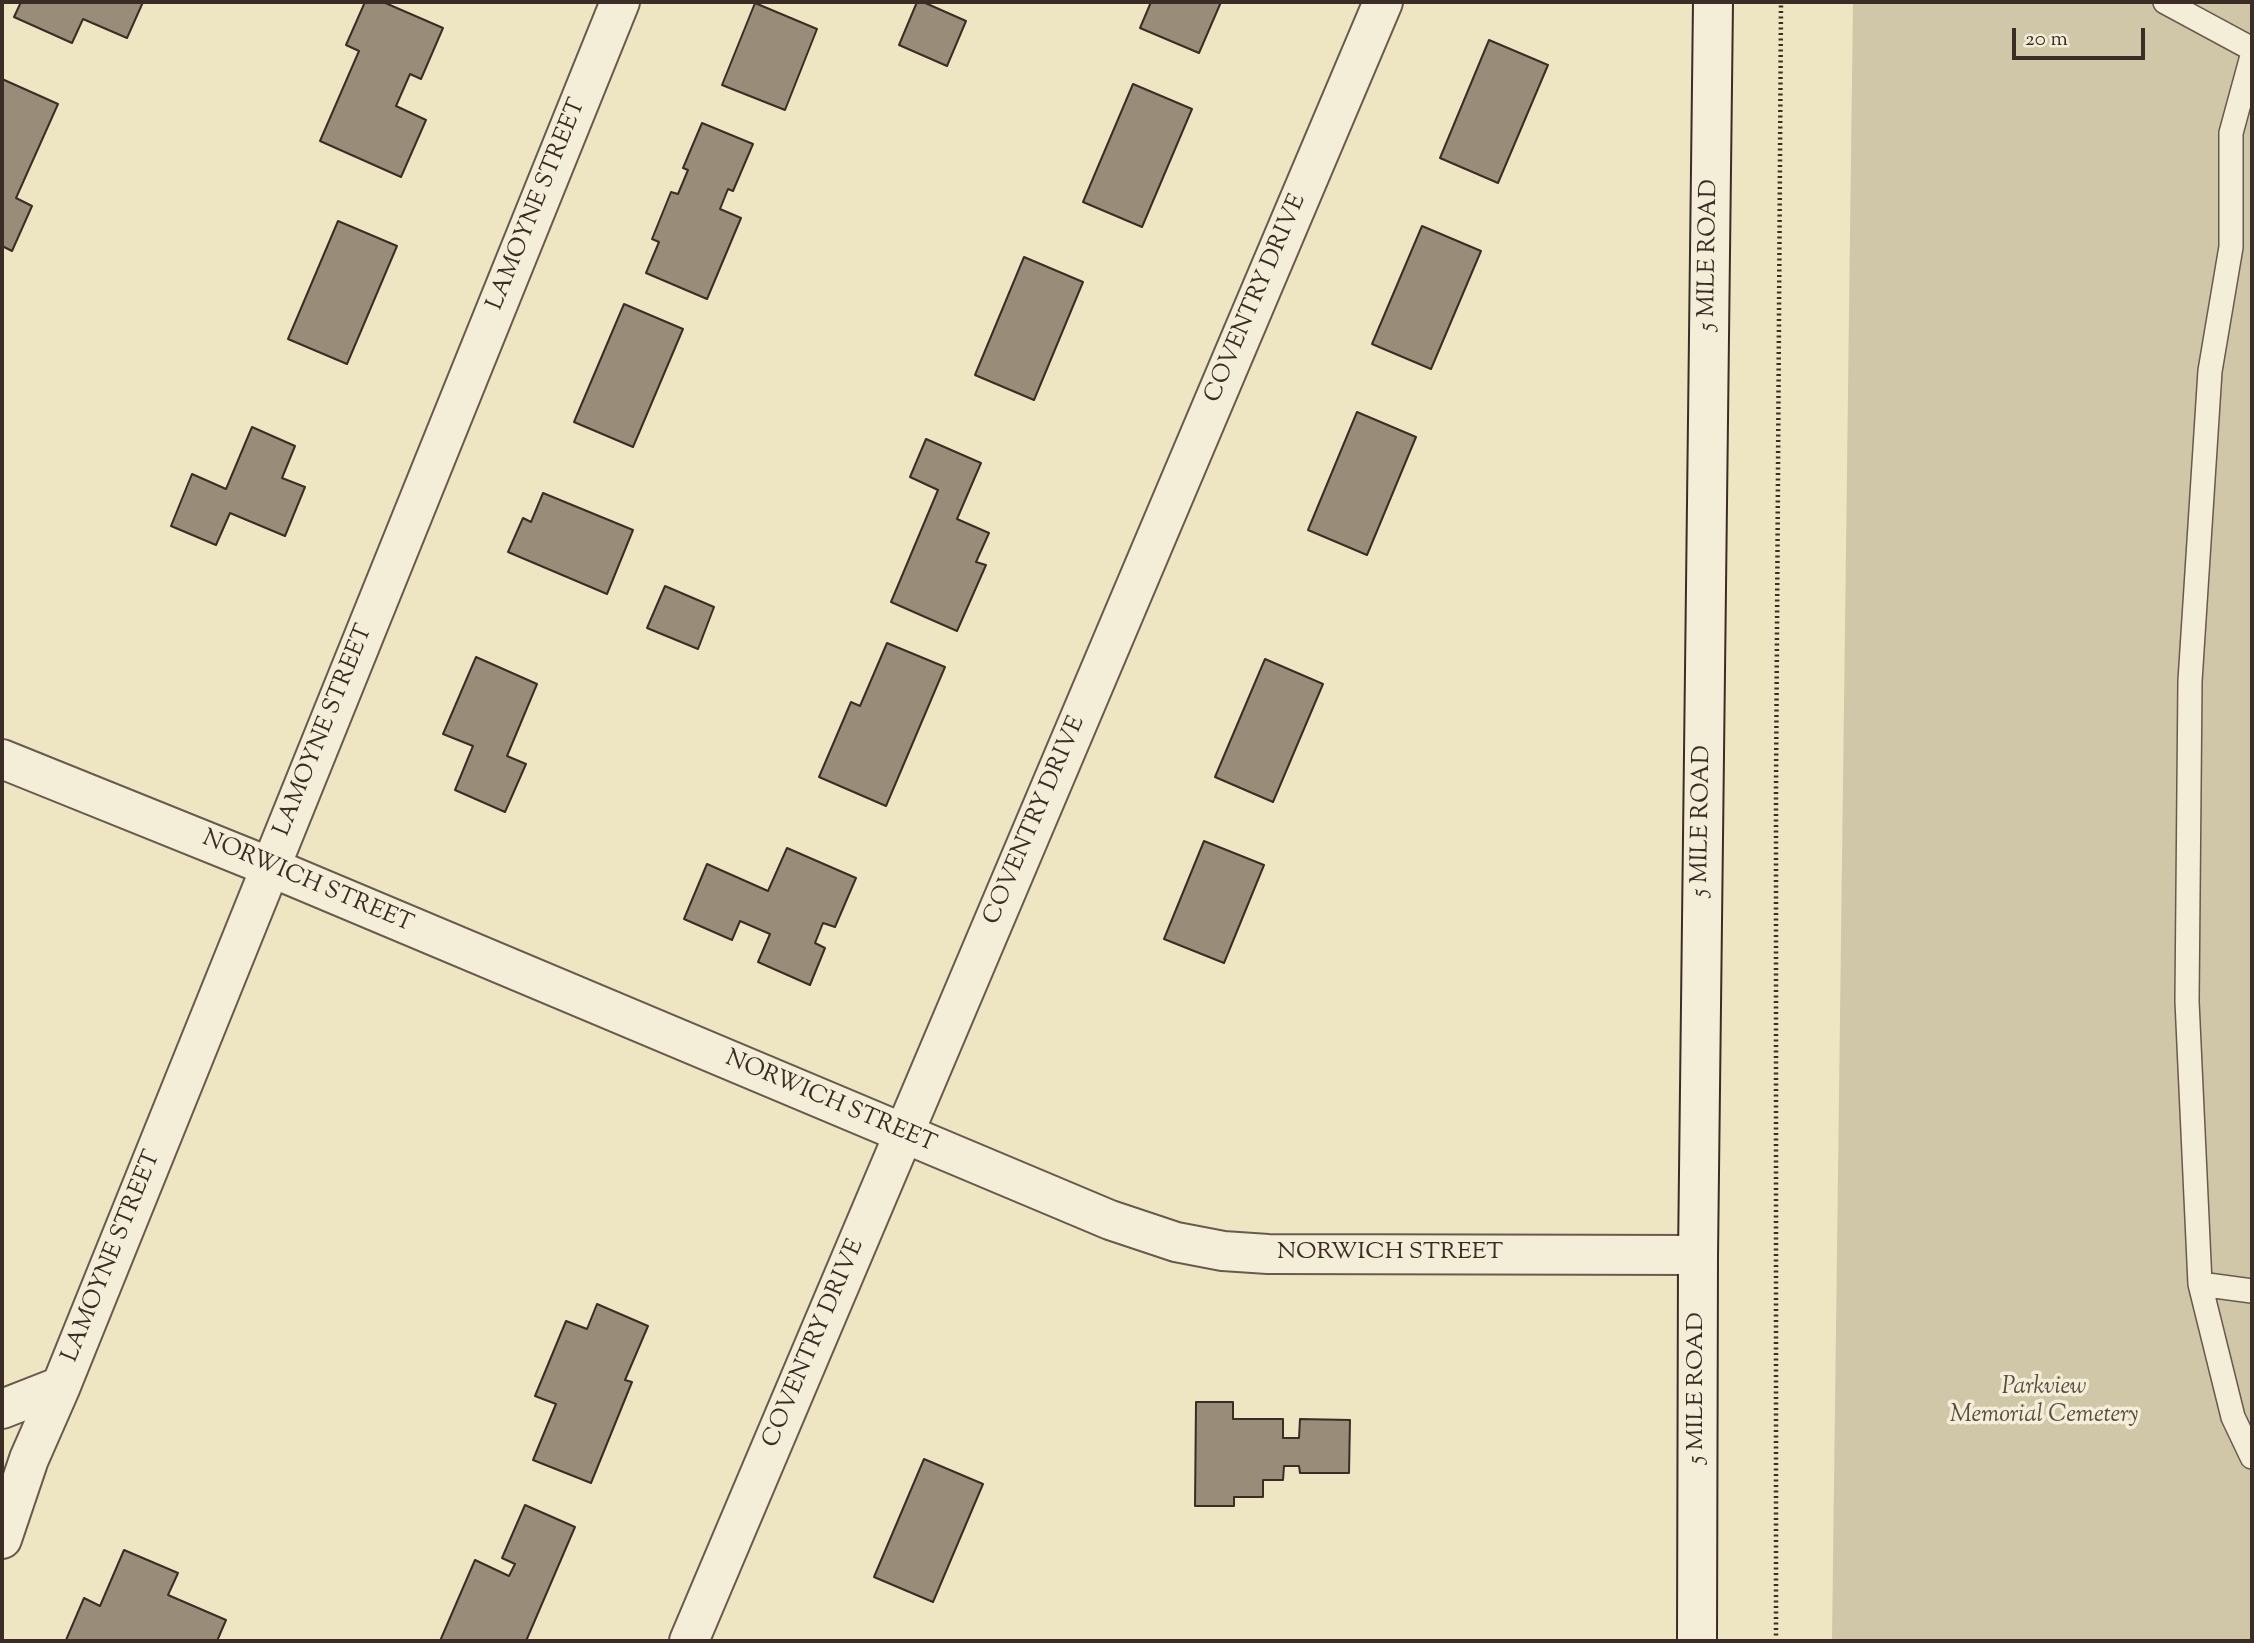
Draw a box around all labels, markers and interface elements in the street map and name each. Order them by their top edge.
scale bar [2016,14,2149,58]
text: 20 m [2025,25,2068,55]
street label: LAMOYNE STREET [482,95,594,315]
street label: 5 MILE ROAD [1694,179,1726,331]
street label: COVENTRY DRIVE [1200,191,1314,407]
street label: LAMOYNE STREET [269,621,381,841]
street label: COVENTRY DRIVE [979,713,1093,929]
street label: 5 MILE ROAD [1687,745,1719,897]
street label: NORWICH STREET [197,826,417,940]
street label: NORWICH STREET [720,1046,940,1160]
street label: LAMOYNE STREET [57,1147,169,1367]
street label: COVENTRY DRIVE [758,1236,872,1452]
street label: NORWICH STREET [1277,1240,1503,1268]
street label: 5 MILE ROAD [1684,1312,1712,1464]
park label: Parkview Memorial Cemetery [1950,1375,2138,1431]

